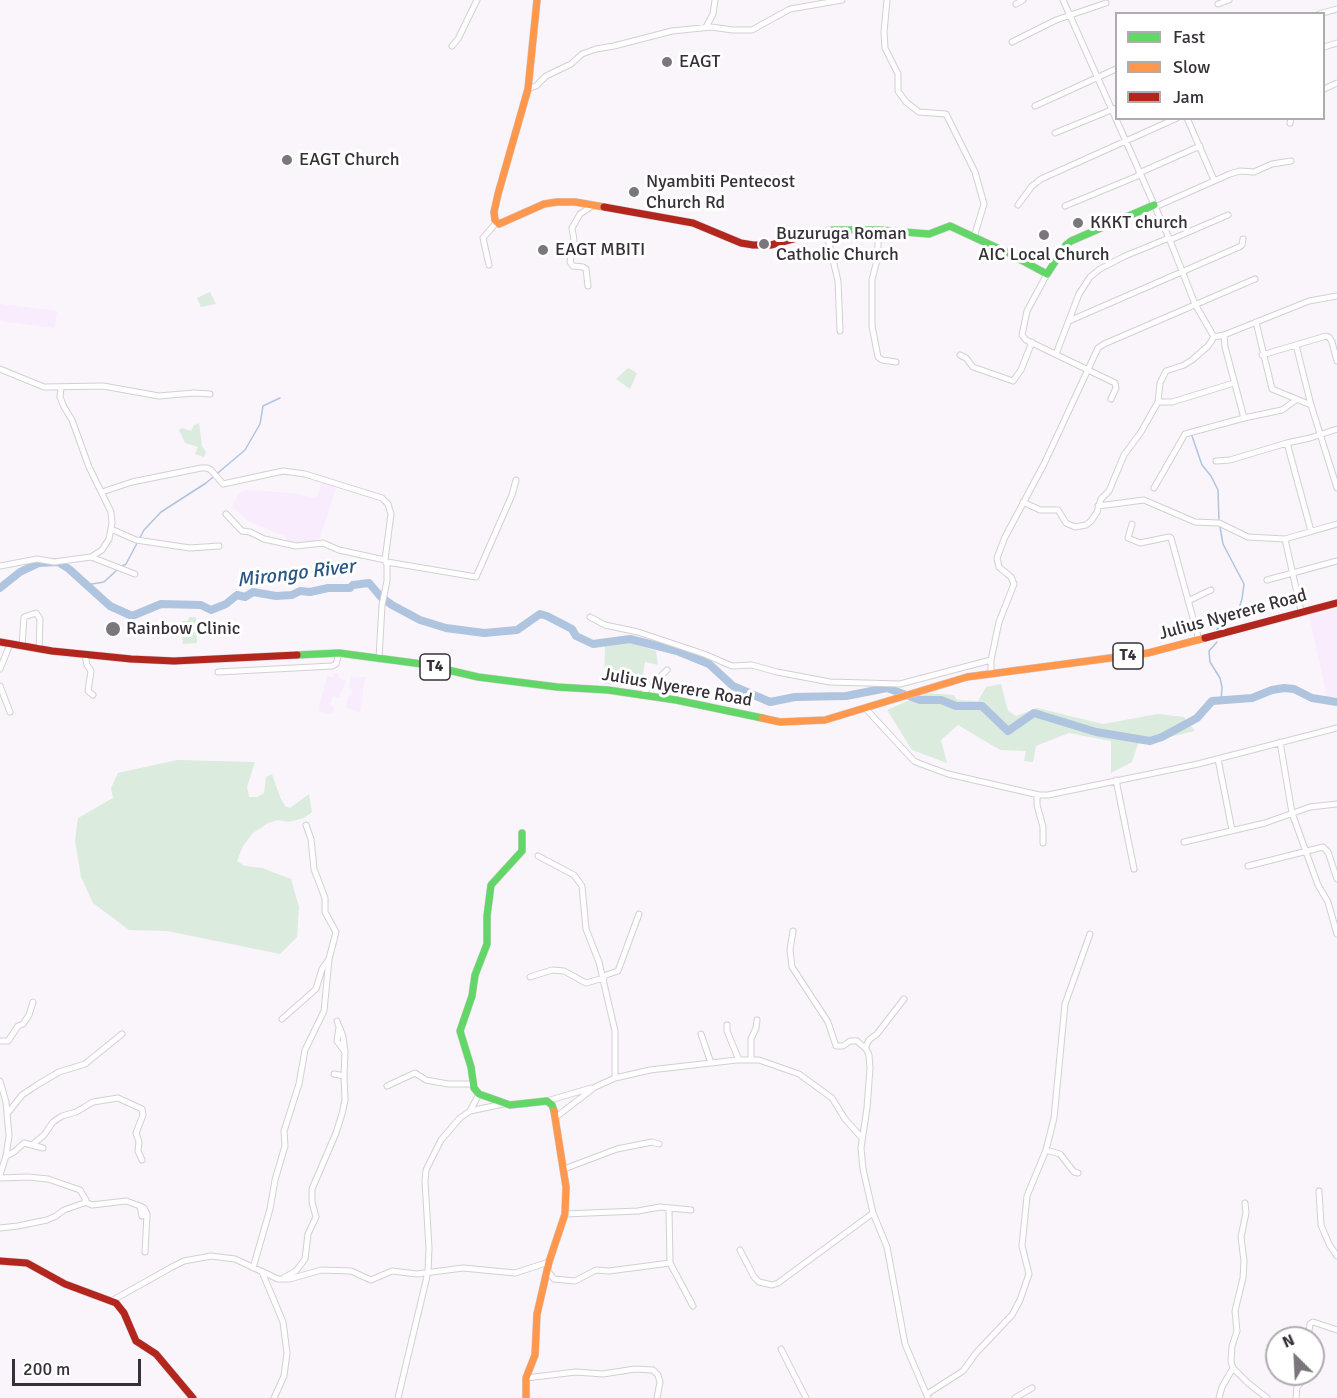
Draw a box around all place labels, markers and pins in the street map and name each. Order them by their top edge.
place label: EAGT [679,51,720,73]
marker: EAGT [660,55,674,69]
place label: EAGT Church [299,149,399,171]
marker: EAGT Church [280,153,294,167]
place label: Nyambiti Pentecost Church Rd [646,171,795,213]
marker: Nyambiti Pentecost Church Rd [627,185,641,199]
place label: KKKT church [1090,212,1188,234]
marker: KKKT church [1071,216,1085,230]
place label: Buzuruga Roman Catholic Church [776,223,907,266]
marker: AIC Local Church [1037,228,1051,242]
marker: Buzuruga Roman Catholic Church [757,237,771,251]
place label: EAGT MBITI [555,239,645,261]
marker: EAGT MBITI [536,243,550,257]
place label: AIC Local Church [978,244,1110,266]
place label: Rainbow Clinic [126,618,240,640]
marker: Rainbow Clinic [104,620,122,638]

